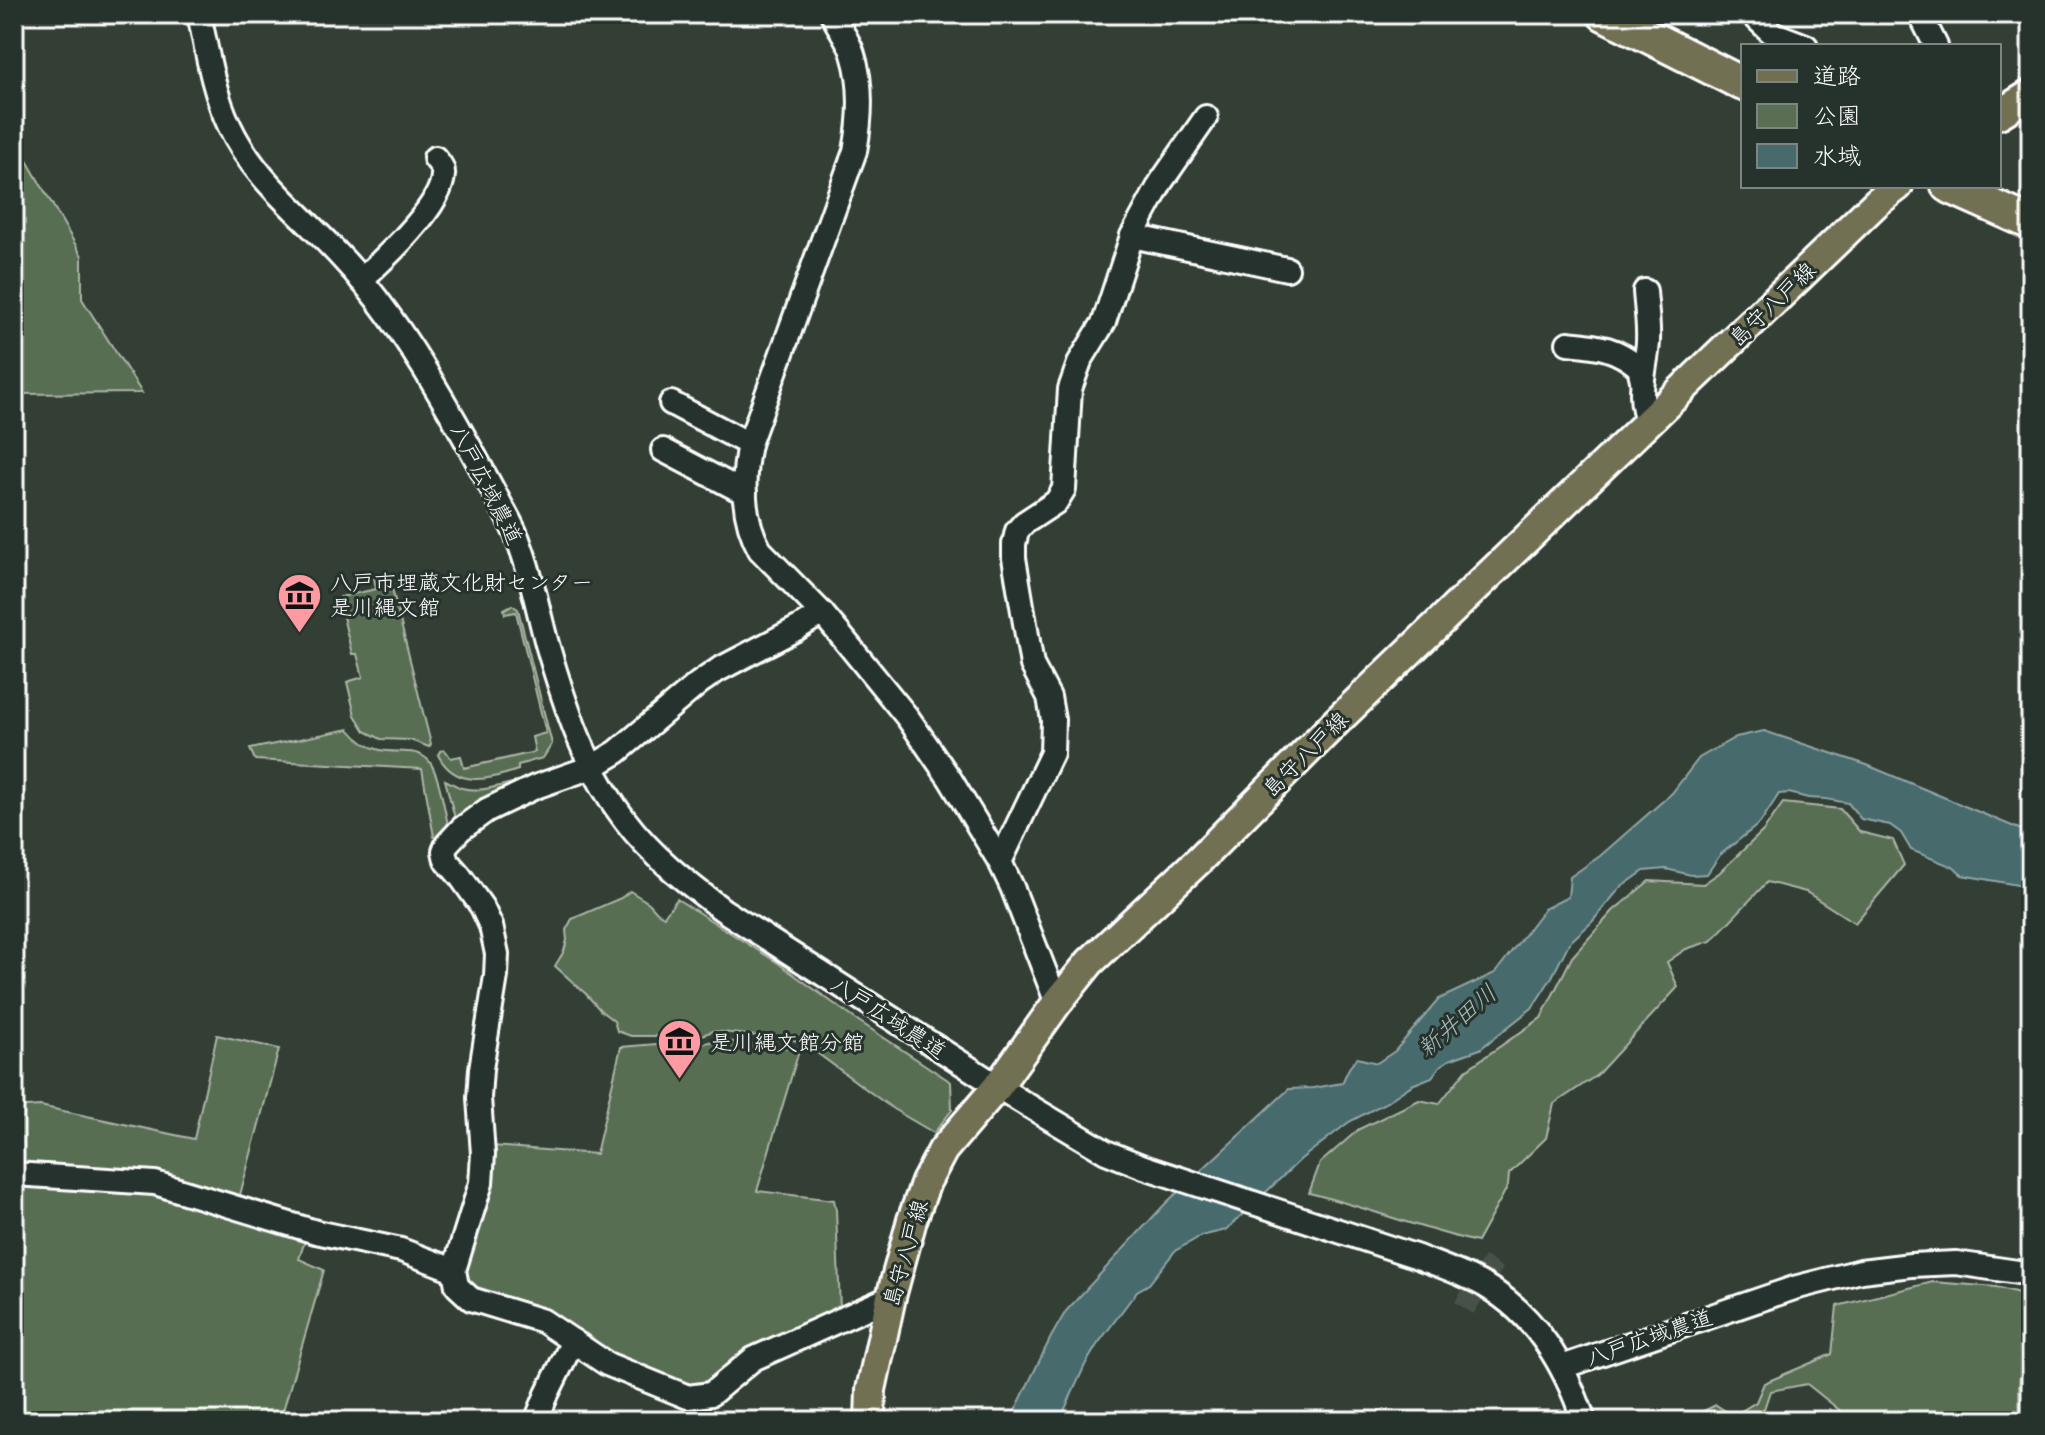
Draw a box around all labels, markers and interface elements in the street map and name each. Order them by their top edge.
legend [1741,44,2001,188]
text: 道路 [1813,62,1861,91]
text: 公園 [1813,102,1861,131]
text: 水域 [1813,142,1861,171]
street label: 島守八戸線 [1723,256,1822,353]
street label: 八戸広域農道 [444,419,529,550]
place label: 八戸市埋蔵文化財センター 是川縄文館 [330,569,593,622]
museum icon: 八戸市埋蔵文化財センター 是川縄文館 [275,571,323,634]
street label: 島守八戸線 [1257,706,1355,804]
street label: 八戸広域農道 [825,970,951,1066]
water label: 新井田川 [1412,979,1503,1064]
museum icon: 是川縄文館分館 [655,1018,703,1081]
place label: 是川縄文館分館 [710,1029,864,1057]
street label: 島守八戸線 [877,1197,935,1310]
street label: 八戸広域農道 [1582,1303,1716,1373]

